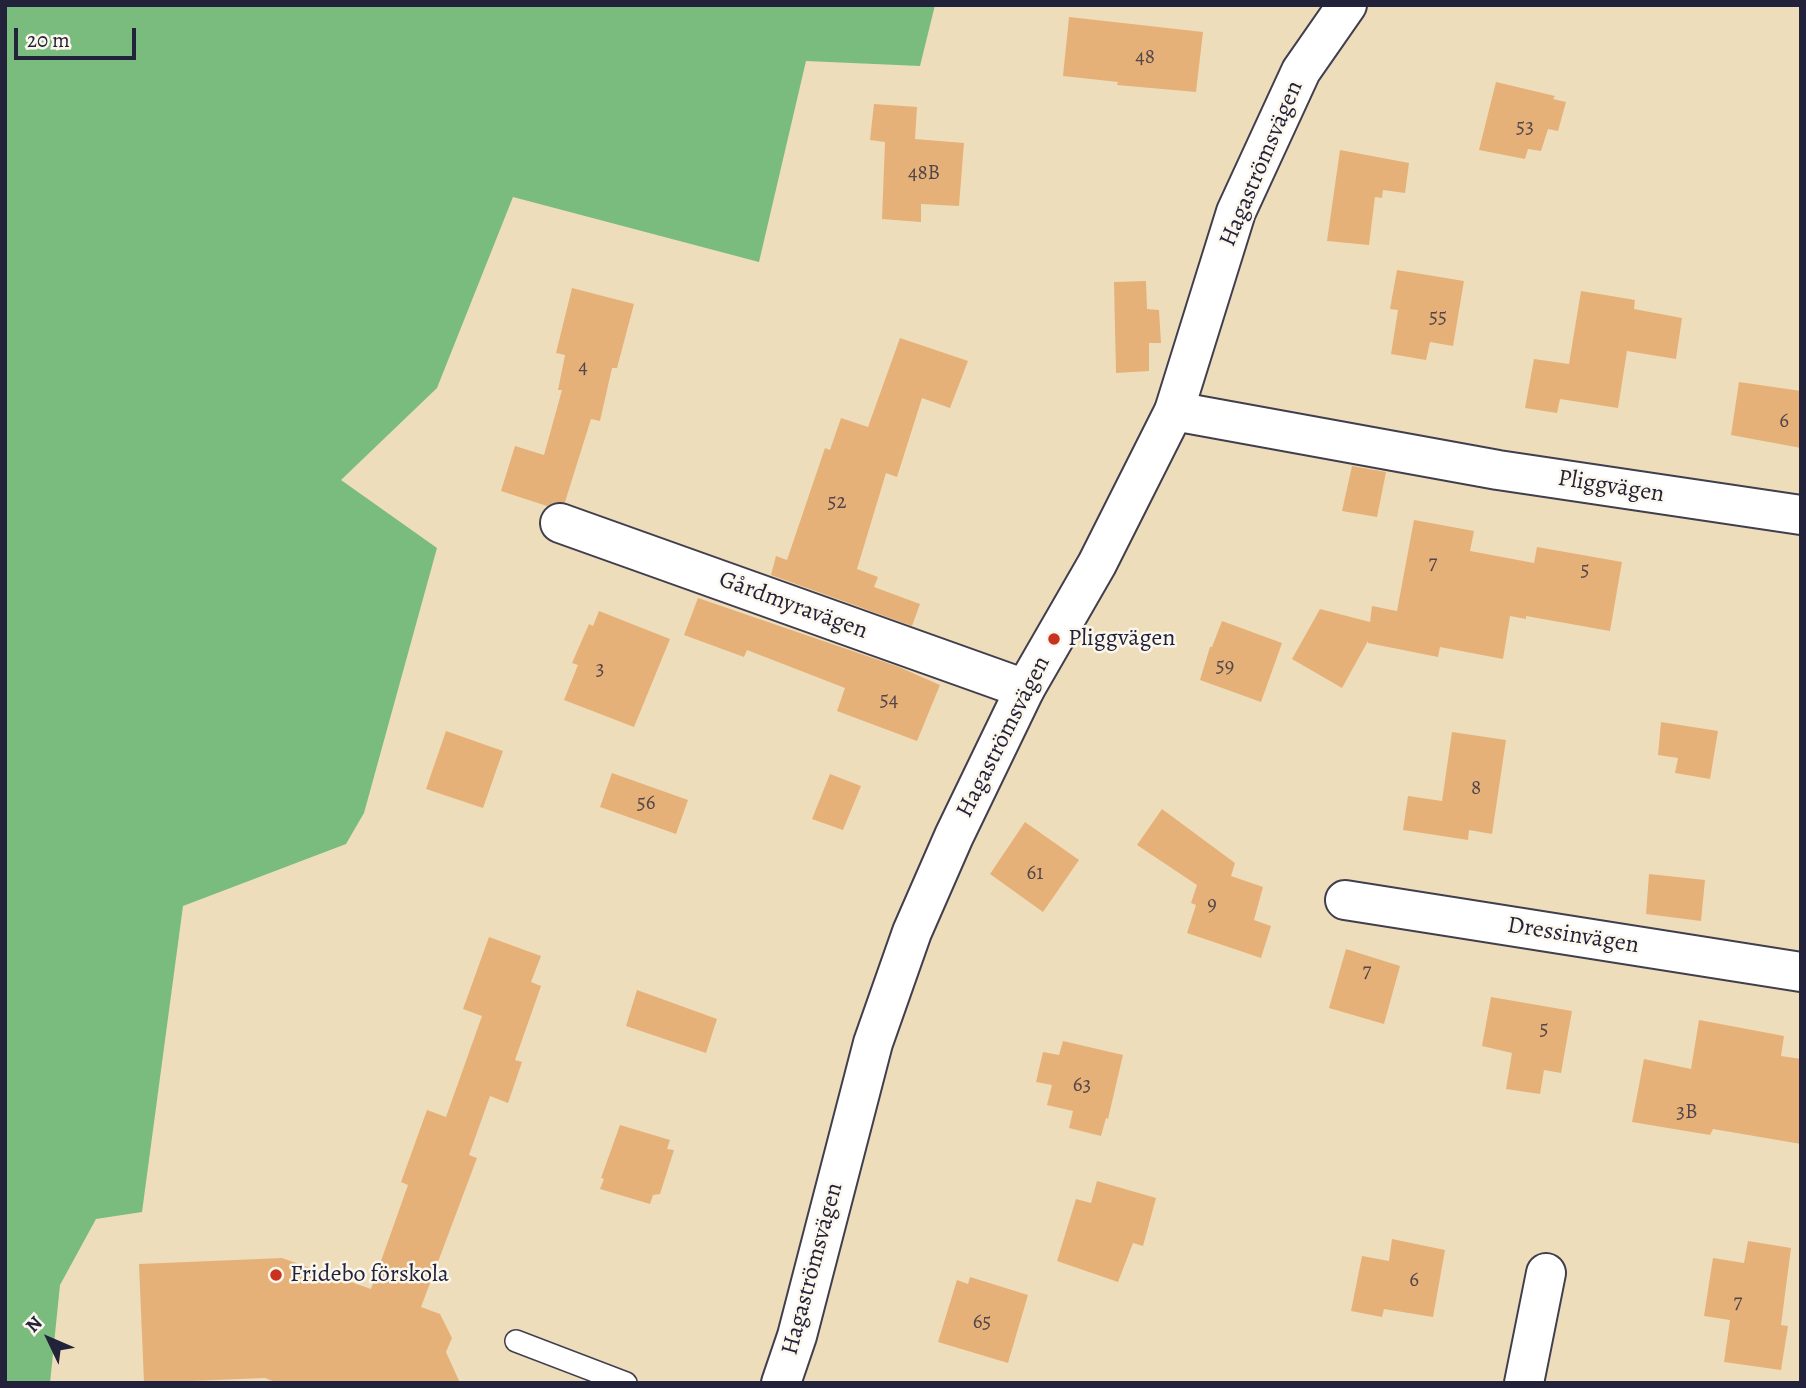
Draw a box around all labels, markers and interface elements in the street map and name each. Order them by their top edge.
scale bar [18,14,140,58]
text: 20 m [27,26,70,54]
house number: 48 [1135,45,1155,71]
street label: Hagaströmsvägen [1214,77,1310,251]
house number: 53 [1516,115,1534,141]
house number: 48B [908,161,940,187]
house number: 55 [1429,305,1447,331]
house number: 4 [578,355,588,381]
house number: 6 [1779,409,1789,435]
street label: Pliggvägen [1556,464,1666,510]
house number: 52 [827,490,847,516]
house number: 7 [1429,551,1437,577]
house number: 5 [1580,558,1590,584]
street label: Gårdmyravägen [715,566,871,646]
place label: Pliggvägen [1068,625,1175,653]
marker: Pliggvägen [1046,631,1062,647]
street label: Hagaströmsvägen [951,652,1057,822]
house number: 59 [1216,654,1234,680]
house number: 3 [596,657,604,683]
house number: 54 [880,688,898,714]
house number: 8 [1471,776,1481,802]
house number: 56 [637,791,655,817]
house number: 61 [1027,861,1043,887]
house number: 9 [1207,892,1217,918]
street label: Dressinvägen [1505,911,1641,961]
house number: 7 [1363,959,1371,985]
house number: 5 [1539,1017,1549,1043]
house number: 63 [1073,1073,1091,1099]
house number: 3B [1676,1100,1698,1126]
street label: Hagaströmsvägen [776,1180,850,1358]
place label: Fridebo förskola [290,1261,449,1289]
marker: Fridebo förskola [268,1267,284,1283]
house number: 6 [1409,1268,1419,1294]
house number: 7 [1734,1290,1742,1316]
north arrow [14,1304,84,1374]
text: N [20,1310,48,1338]
house number: 65 [973,1310,991,1336]

